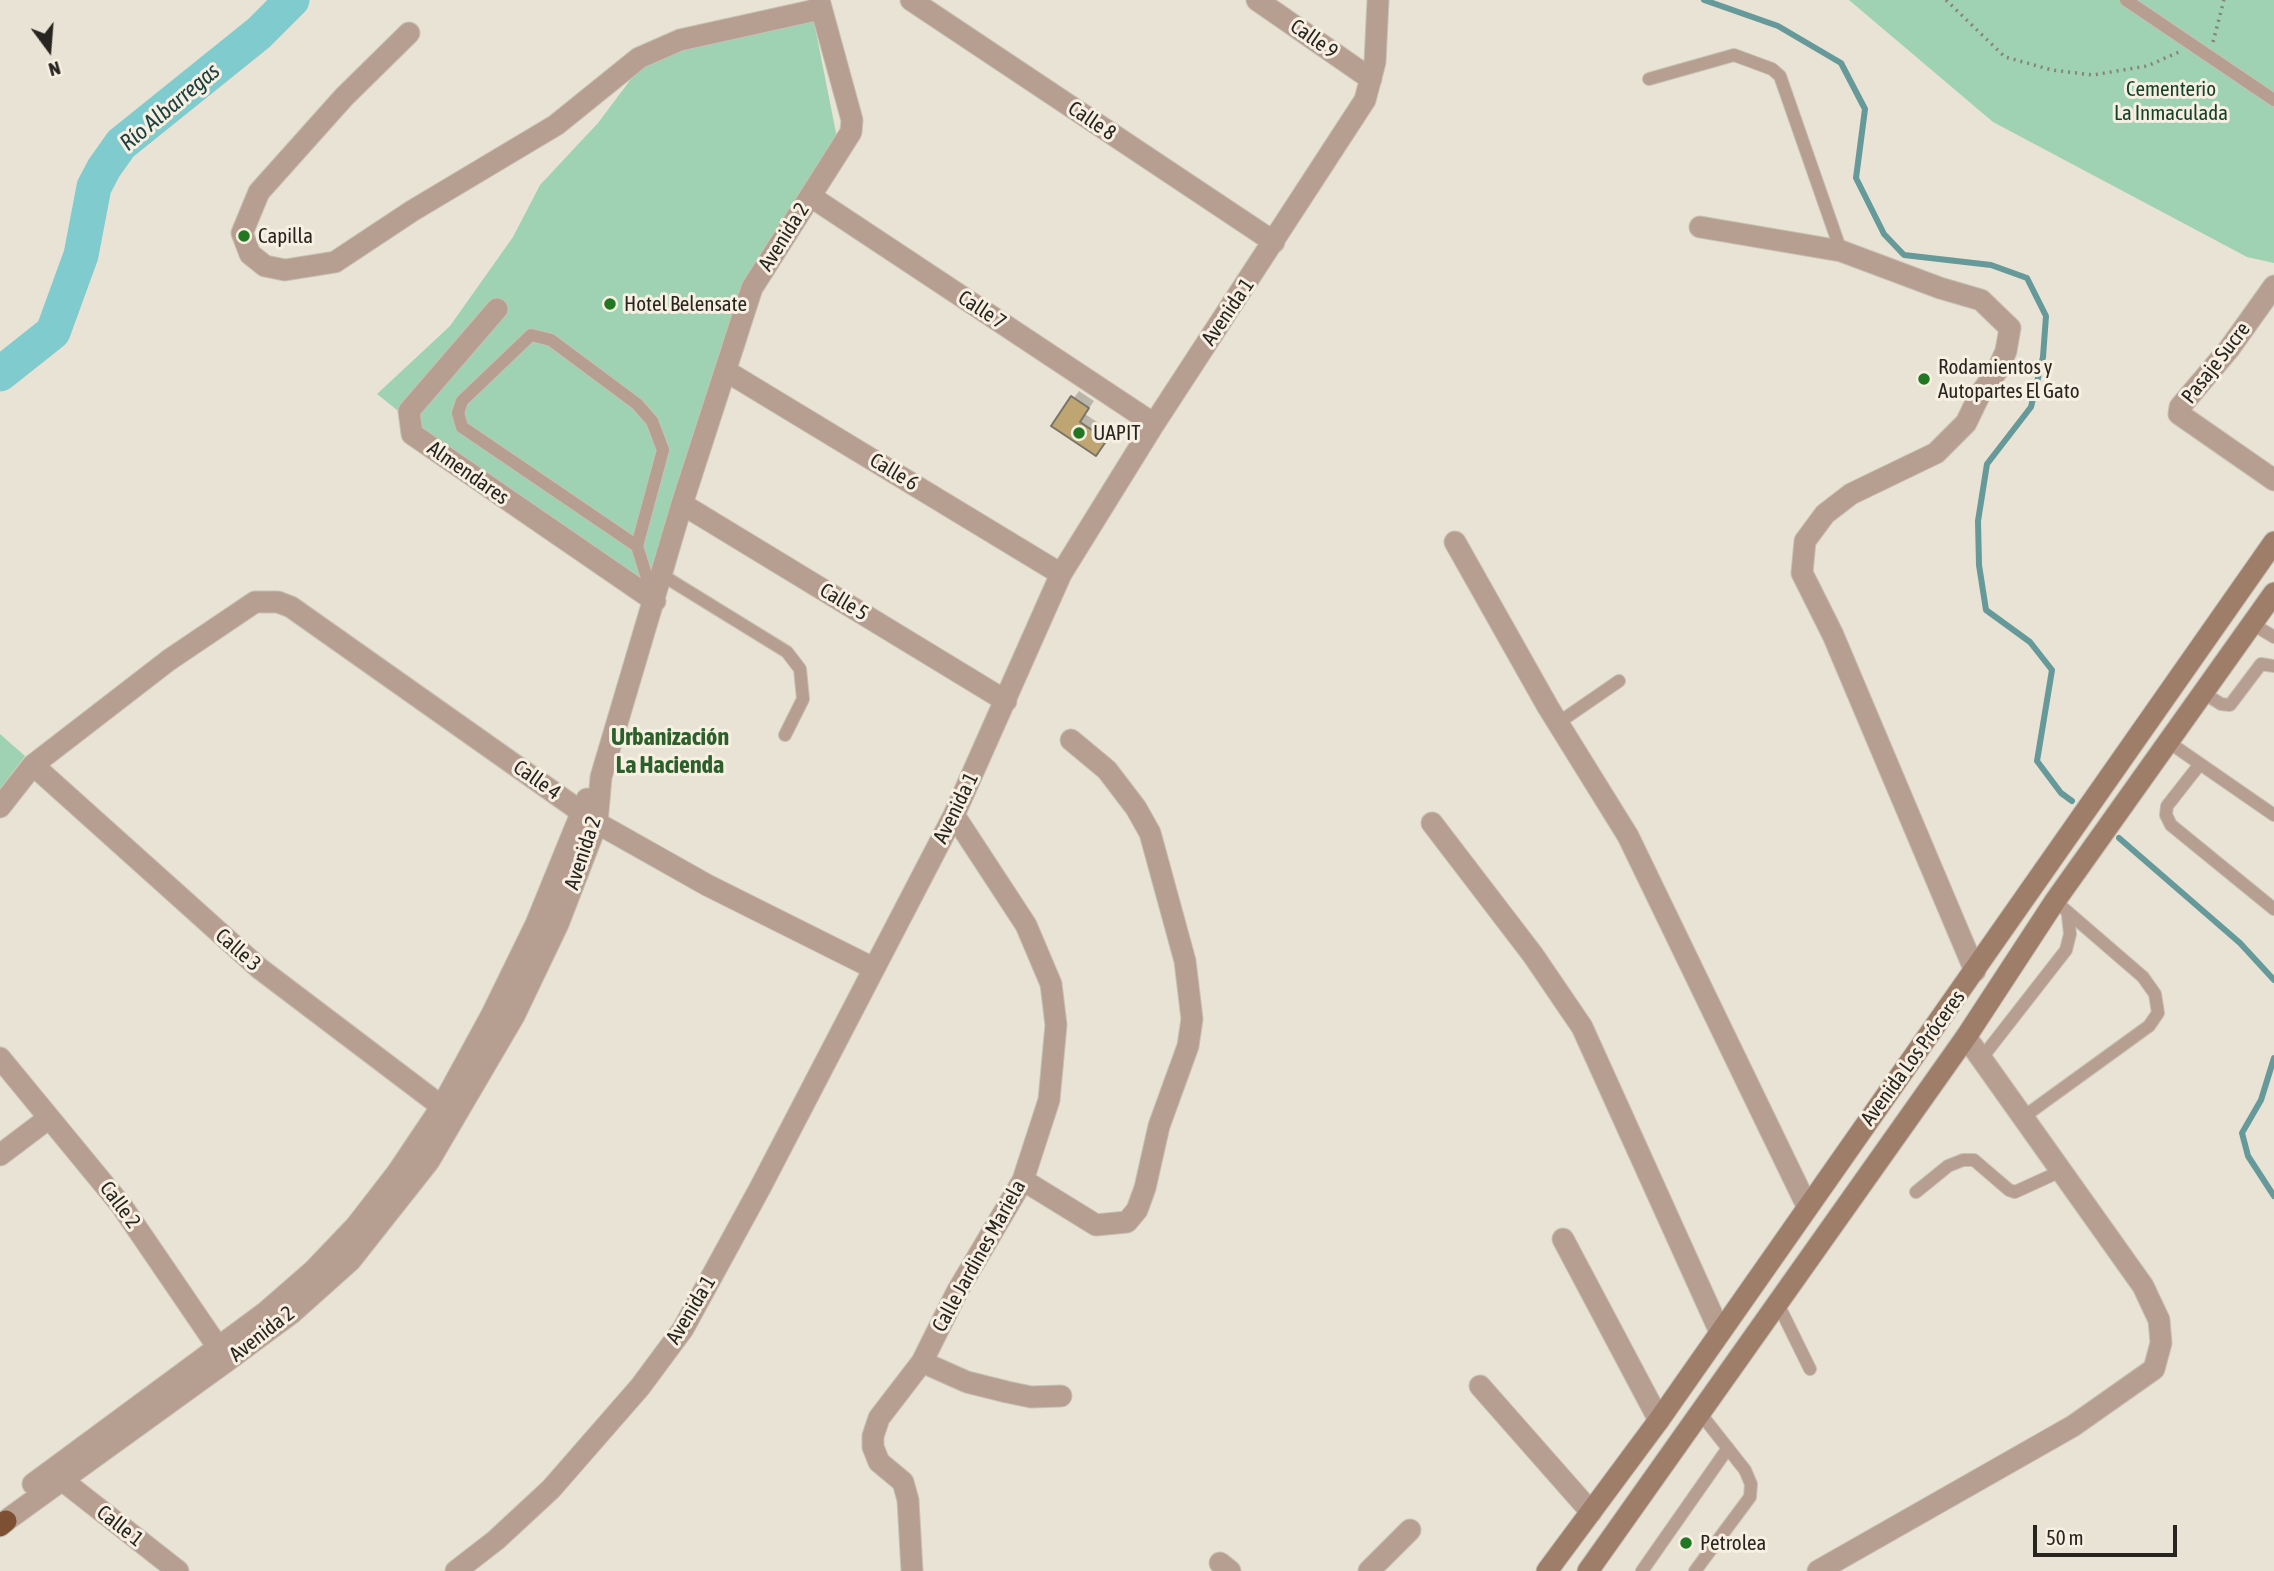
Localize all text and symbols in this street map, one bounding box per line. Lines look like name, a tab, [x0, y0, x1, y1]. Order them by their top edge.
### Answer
north arrow	[14, 14, 84, 84]
street label: Calle 9	[1285, 14, 1343, 64]
text: N	[46, 57, 63, 81]
water label: Río Albarregas	[114, 57, 226, 157]
park label: Cementerio La Inmaculada	[2114, 76, 2228, 126]
street label: Calle 8	[1063, 96, 1121, 146]
street label: Avenida 2	[753, 198, 815, 276]
place label: Capilla	[258, 223, 313, 249]
marker: Capilla	[236, 228, 252, 244]
street label: Avenida 1	[1196, 274, 1260, 350]
street label: Calle 7	[953, 285, 1011, 335]
place label: Hotel Belensate	[624, 291, 747, 317]
marker: Hotel Belensate	[602, 296, 618, 312]
street label: Pasaje Sucre	[2176, 317, 2256, 409]
place label: Rodamientos y Autopartes El Gato	[1938, 354, 2079, 404]
marker: Rodamientos y Autopartes El Gato	[1916, 371, 1932, 387]
place label: UAPIT	[1093, 420, 1141, 446]
marker: UAPIT	[1071, 425, 1087, 441]
street label: Almendares	[422, 436, 514, 510]
street label: Calle 6	[865, 448, 923, 496]
street label: Calle 5	[815, 578, 873, 626]
district label: Urbanización La Hacienda	[611, 723, 729, 779]
street label: Calle 4	[508, 755, 566, 805]
street label: Avenida 1	[928, 768, 984, 848]
street label: Avenida 2	[559, 813, 607, 893]
street label: Calle 3	[210, 923, 266, 977]
street label: Avenida Los Próceres	[1856, 985, 1970, 1131]
street label: Calle 2	[94, 1176, 146, 1234]
street label: Calle Jardines Mariela	[927, 1176, 1031, 1336]
street label: Avenida 1	[661, 1271, 721, 1349]
street label: Avenida 2	[224, 1301, 300, 1367]
street label: Calle 1	[92, 1500, 148, 1552]
scale bar	[2036, 1512, 2180, 1556]
text: 50 m	[2046, 1525, 2084, 1549]
place label: Petrolea	[1700, 1530, 1766, 1556]
marker: Petrolea	[1678, 1535, 1694, 1551]

